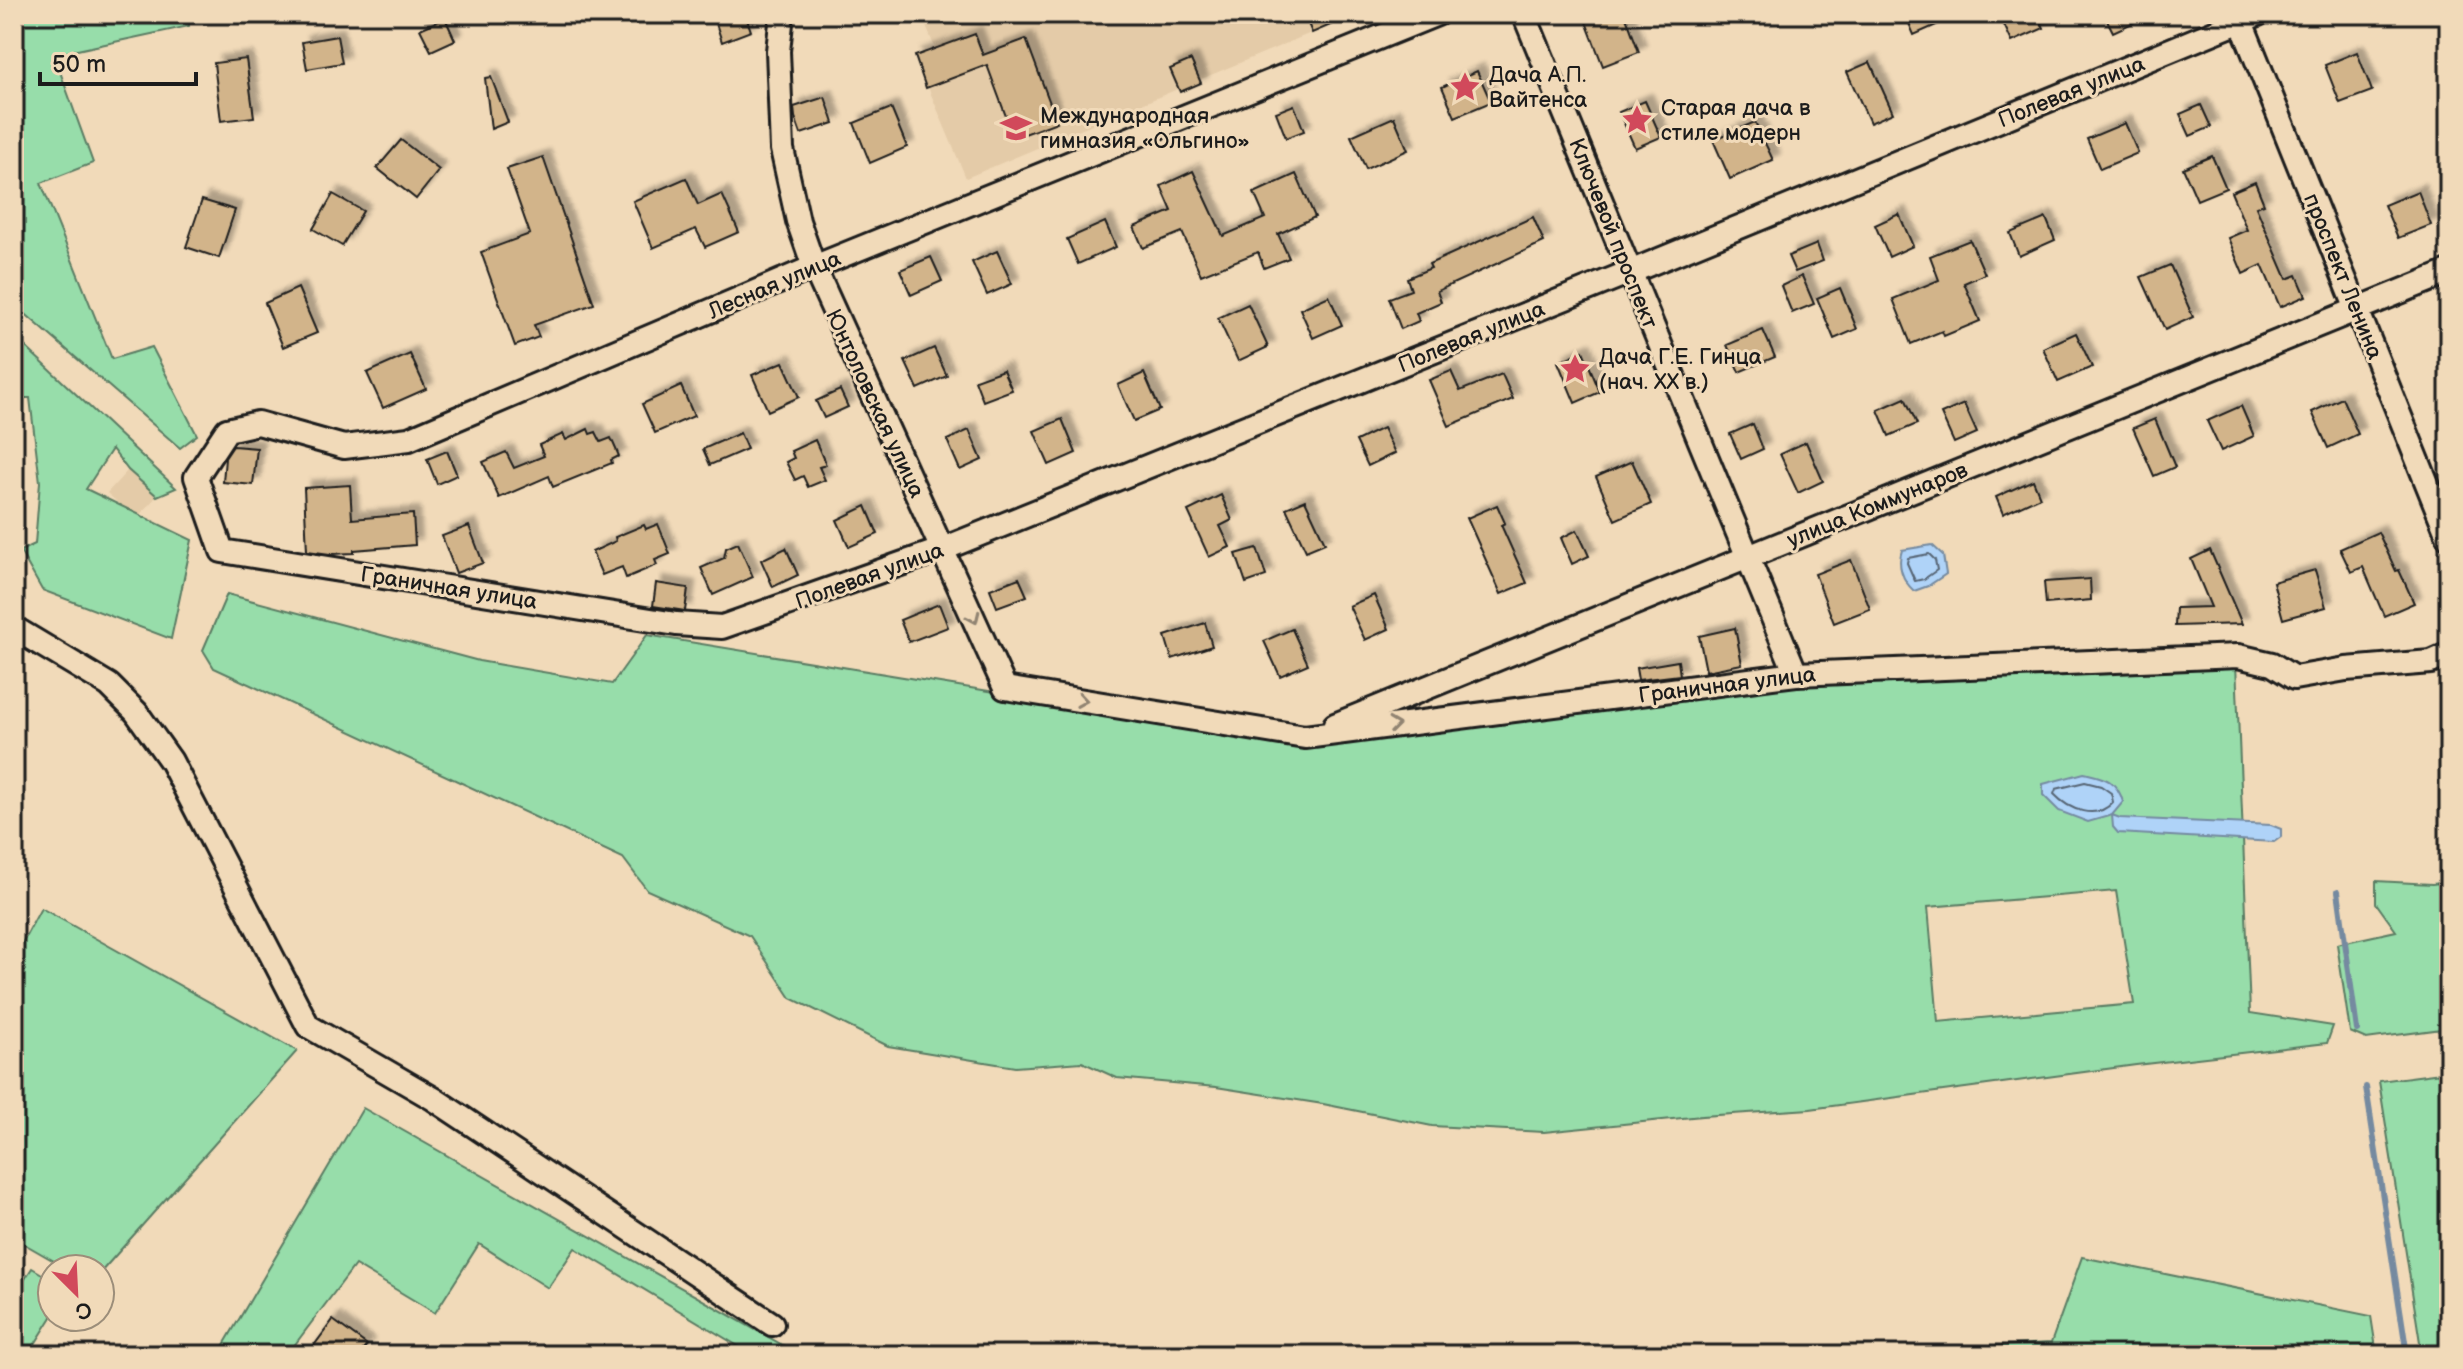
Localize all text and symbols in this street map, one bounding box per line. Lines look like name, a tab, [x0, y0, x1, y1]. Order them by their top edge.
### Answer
scale bar	[40, 36, 196, 86]
text: 50 m	[52, 50, 106, 79]
street label: Полевая улица	[1994, 51, 2149, 134]
place label: Дача А.П. Вайтенса	[1489, 62, 1587, 114]
place icon: Дача А.П. Вайтенса	[1448, 70, 1482, 104]
place label: Старая дача в стиле модерн	[1661, 95, 1811, 147]
place label: Международная гимназия «Ольгино»	[1040, 103, 1250, 155]
place icon: Старая дача в стиле модерн	[1620, 103, 1654, 137]
school or university icon: Международная гимназия «Ольгино»	[999, 111, 1033, 145]
street label: Ключевой проспект	[1562, 135, 1663, 333]
street label: проспект Ленина	[2297, 190, 2388, 364]
street label: Лесная улица	[703, 245, 845, 326]
street label: Полевая улица	[1394, 296, 1549, 379]
street label: Юнтоловская улица	[819, 305, 930, 502]
place label: Дача Г.Е. Гинца (нач. XX в.)	[1599, 344, 1762, 396]
place icon: Дача Г.Е. Гинца (нач. XX в.)	[1558, 352, 1592, 386]
street label: улица Коммунаров	[1783, 457, 1972, 554]
street label: Полевая улица	[792, 537, 947, 616]
street label: Граничная улица	[359, 561, 539, 616]
one-way arrow	[964, 610, 980, 625]
street label: Граничная улица	[1637, 661, 1817, 710]
one-way arrow	[1075, 691, 1088, 708]
one-way arrow	[1388, 717, 1401, 734]
north arrow	[36, 1253, 116, 1333]
text: С	[71, 1294, 96, 1325]

